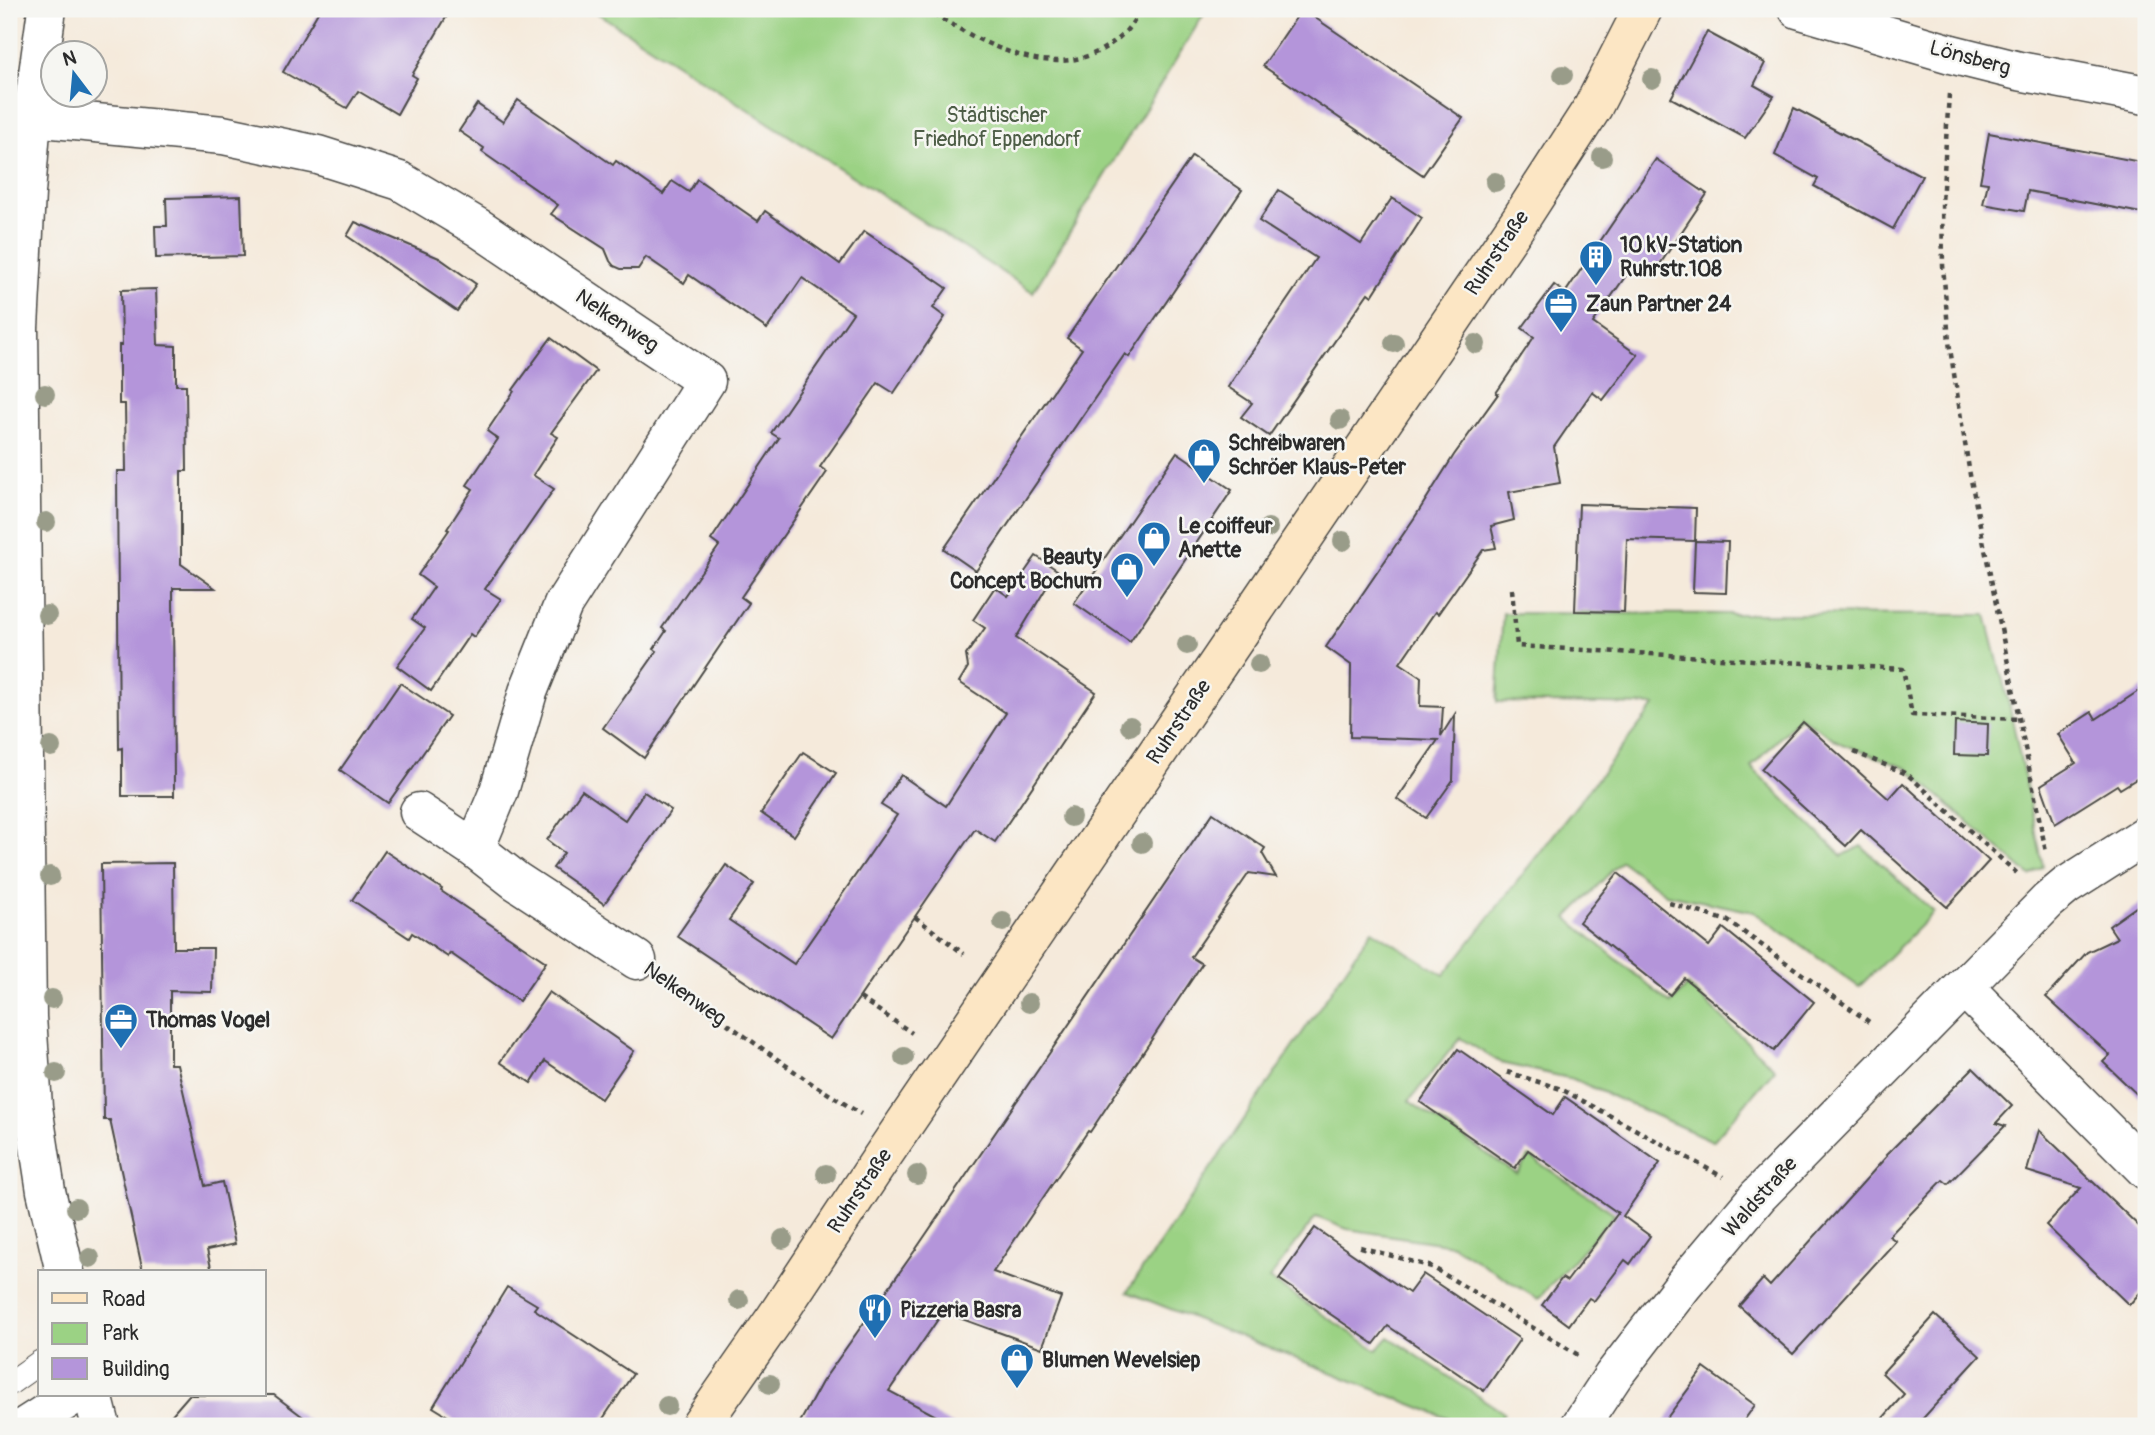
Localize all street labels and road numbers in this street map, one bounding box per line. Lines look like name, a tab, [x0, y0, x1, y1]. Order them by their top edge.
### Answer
street label: Lönsberg	[1926, 34, 2014, 82]
street label: Ruhrstraße	[1459, 205, 1536, 301]
street label: Nelkenweg	[570, 283, 664, 359]
street label: Ruhrstraße	[1141, 674, 1218, 770]
street label: Nelkenweg	[638, 956, 732, 1032]
street label: Ruhrstraße	[822, 1143, 899, 1239]
street label: Waldstraße	[1717, 1150, 1804, 1243]

